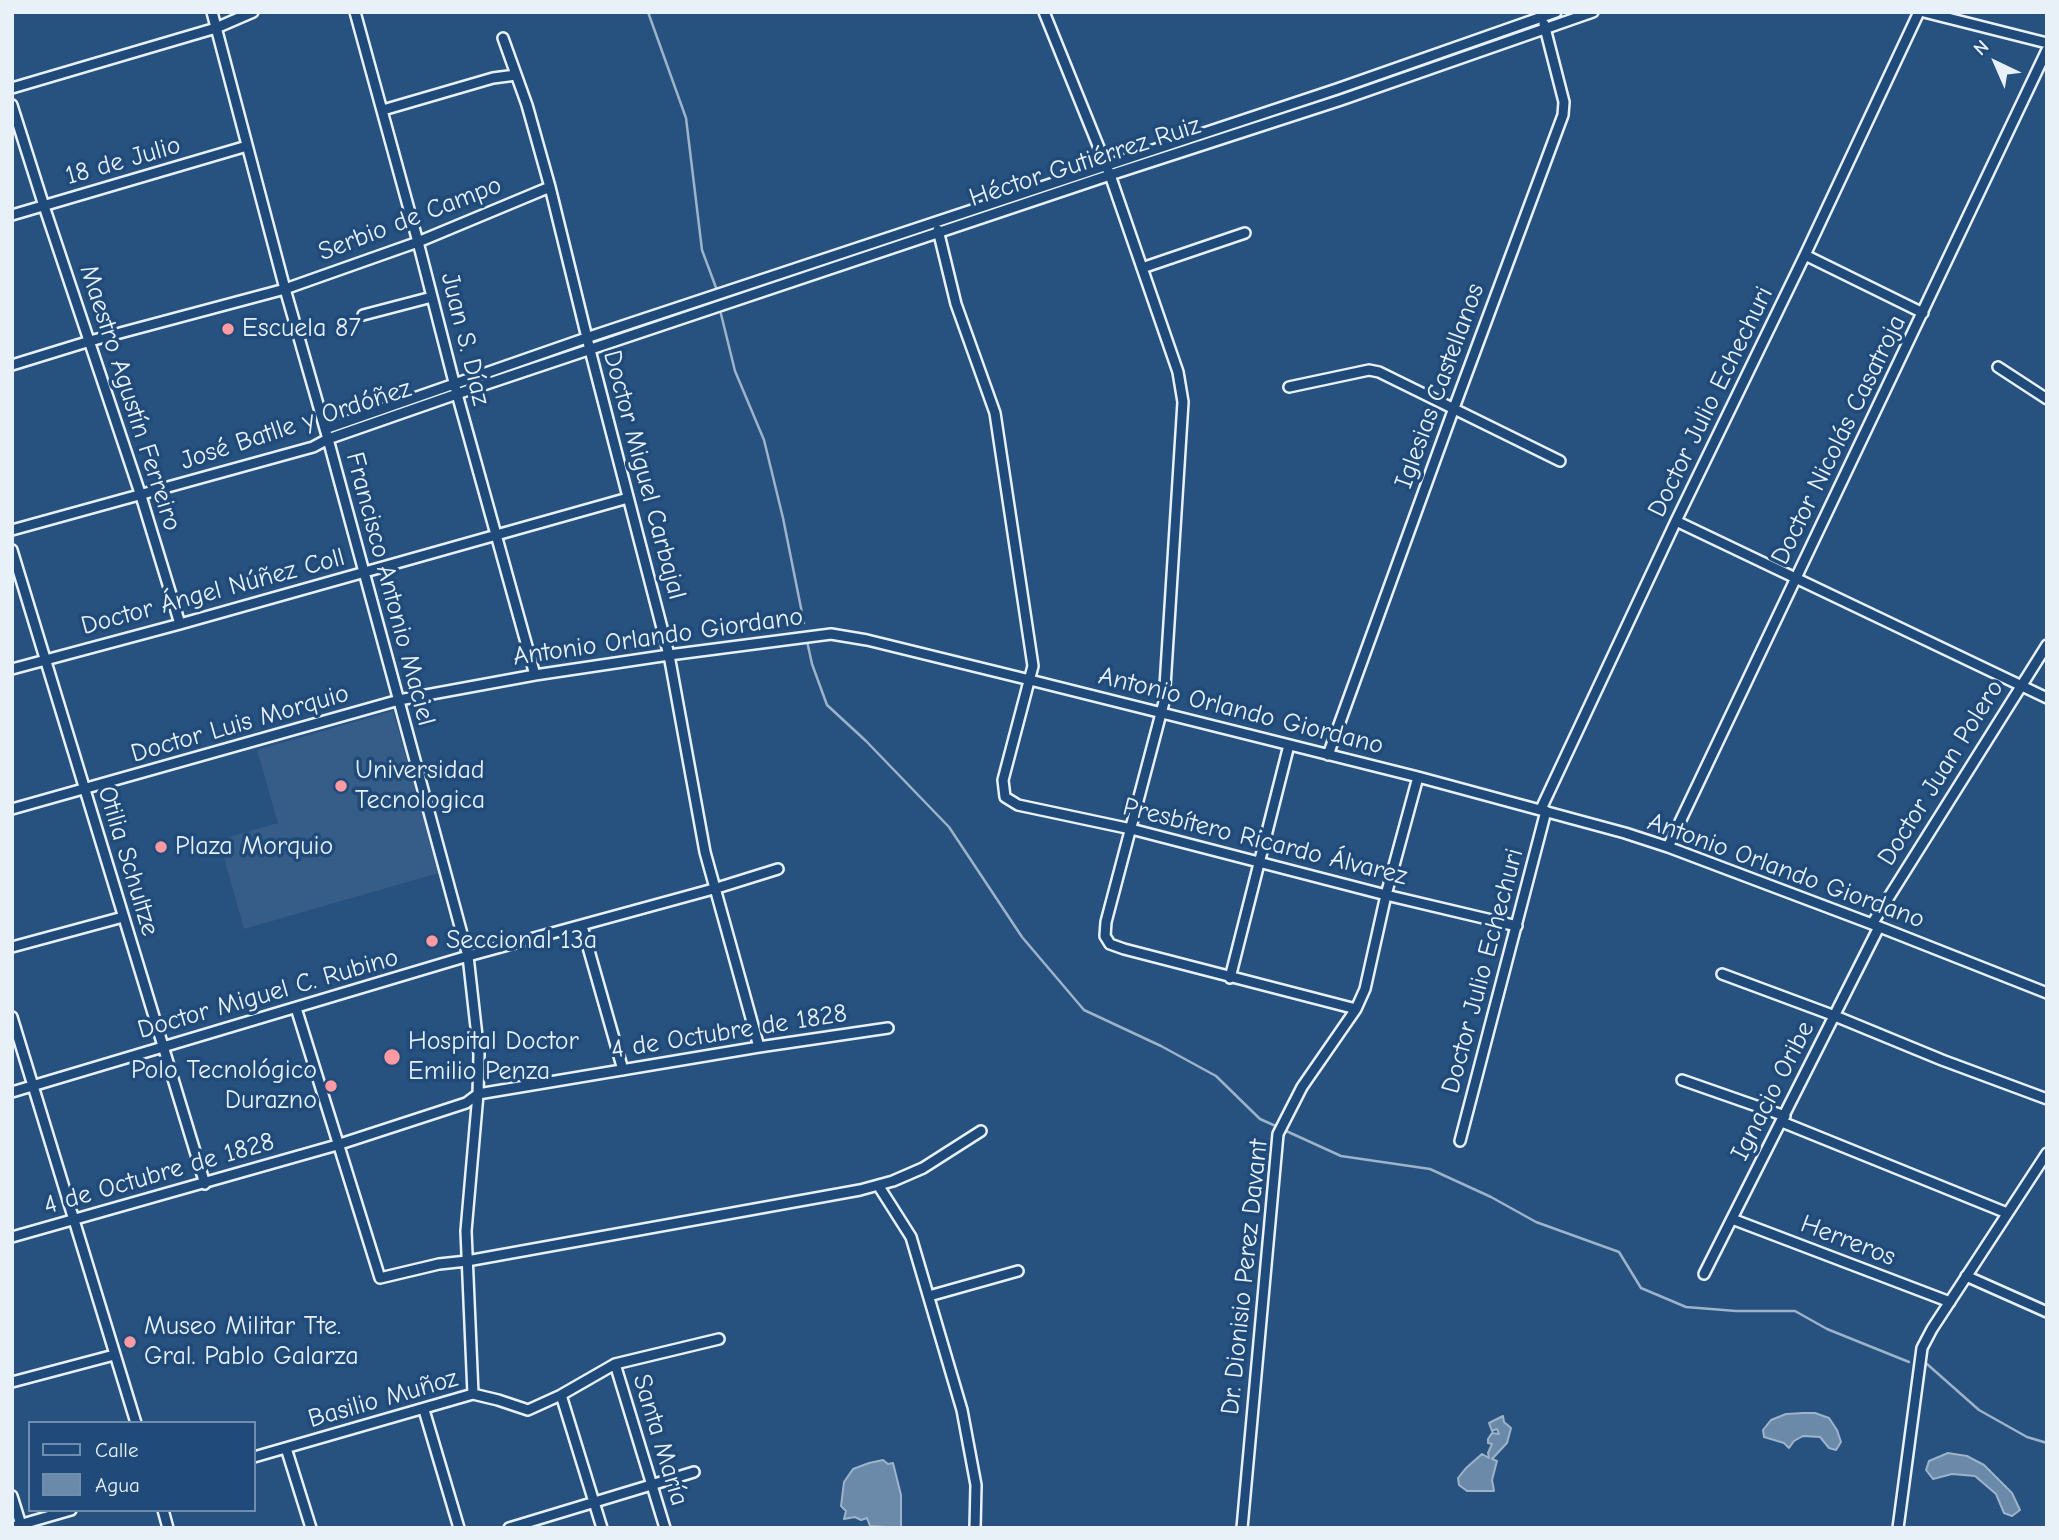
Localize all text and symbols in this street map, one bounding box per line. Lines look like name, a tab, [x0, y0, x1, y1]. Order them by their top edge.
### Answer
north arrow	[1961, 28, 2031, 98]
text: N	[1969, 36, 1994, 60]
street label: Héctor Gutiérrez Ruiz	[965, 110, 1205, 214]
street label: 18 de Julio	[62, 130, 184, 192]
street label: Serbio de Campo	[314, 170, 506, 268]
street label: Maestro Agustín Ferreiro	[72, 261, 188, 535]
street label: Juan S. Díaz	[433, 269, 497, 409]
street label: Iglesias Castellanos	[1388, 279, 1492, 493]
street label: Doctor Julio Echechuri	[1642, 282, 1780, 522]
street label: Doctor Nicolás Casatroja	[1765, 310, 1913, 570]
place label: Escuela 87	[242, 313, 361, 345]
marker: Escuela 87	[220, 321, 236, 337]
street label: Doctor Miguel Carbajal	[596, 347, 692, 603]
street label: José Batlle y Ordóñez	[177, 373, 415, 477]
street label: Francisco Antonio Maciel	[338, 449, 442, 729]
street label: Doctor Ángel Núñez Coll	[78, 542, 348, 642]
street label: Antonio Orlando Giordano	[511, 601, 805, 673]
street label: Antonio Orlando Giordano	[1095, 660, 1387, 762]
street label: Doctor Juan Polero	[1871, 674, 2011, 872]
street label: Doctor Luis Morquio	[127, 678, 353, 770]
place label: Universidad Tecnologica	[355, 755, 485, 816]
marker: Universidad Tecnologica	[333, 778, 349, 794]
street label: Otilia Schultze	[90, 782, 166, 940]
street label: Presbítero Ricardo Álvarez	[1120, 792, 1410, 892]
street label: Antonio Orlando Giordano	[1643, 806, 1929, 936]
place label: Plaza Morquio	[175, 831, 333, 863]
marker: Plaza Morquio	[153, 839, 169, 855]
street label: Doctor Julio Echechuri	[1435, 845, 1531, 1097]
place label: Seccional 13a	[446, 925, 597, 957]
marker: Seccional 13a	[424, 933, 440, 949]
street label: Doctor Miguel C. Rubino	[134, 942, 402, 1046]
street label: 4 de Octubre de 1828	[609, 998, 849, 1066]
street label: Ignacio Oribe	[1724, 1016, 1822, 1166]
place label: Hospital Doctor Emilio Penza	[408, 1026, 579, 1088]
marker: Hospital Doctor Emilio Penza	[382, 1047, 402, 1067]
place label: Polo Tecnológico Durazno	[131, 1055, 317, 1116]
marker: Polo Tecnológico Durazno	[323, 1078, 339, 1094]
street label: 4 de Octubre de 1828	[40, 1126, 278, 1222]
street label: Dr. Dionisio Perez Davant	[1215, 1138, 1275, 1416]
street label: Herreros	[1796, 1209, 1900, 1273]
place label: Museo Militar Tte. Gral. Pablo Galarza	[144, 1311, 359, 1372]
marker: Museo Militar Tte. Gral. Pablo Galarza	[122, 1334, 138, 1350]
street label: Basilio Muñoz	[305, 1363, 461, 1435]
street label: Santa María	[625, 1371, 695, 1509]
legend	[28, 1421, 256, 1512]
text: Calle	[95, 1438, 138, 1462]
text: Agua	[95, 1473, 140, 1497]

